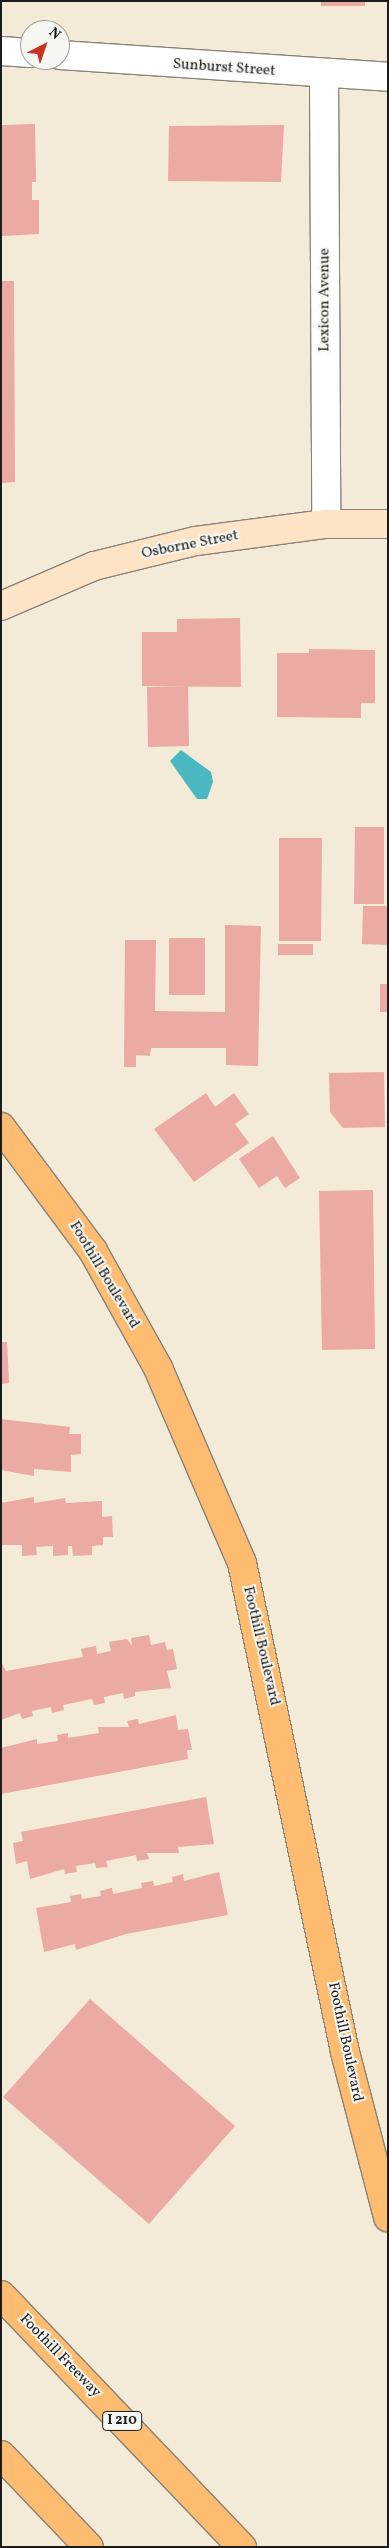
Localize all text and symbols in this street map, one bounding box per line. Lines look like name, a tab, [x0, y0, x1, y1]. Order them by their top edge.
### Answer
north arrow	[20, 20, 70, 70]
text: N	[44, 24, 65, 45]
street label: Sunburst Street	[172, 55, 276, 81]
street label: Lexicon Avenue	[316, 248, 334, 352]
street label: Osborne Street	[140, 527, 240, 563]
street label: Foothill Boulevard	[65, 1218, 143, 1332]
street label: Foothill Boulevard	[239, 1585, 283, 1707]
street label: Foothill Boulevard	[324, 1981, 366, 2103]
street label: Foothill Freeway	[16, 2310, 104, 2402]
road number: I 210	[102, 2410, 142, 2432]

